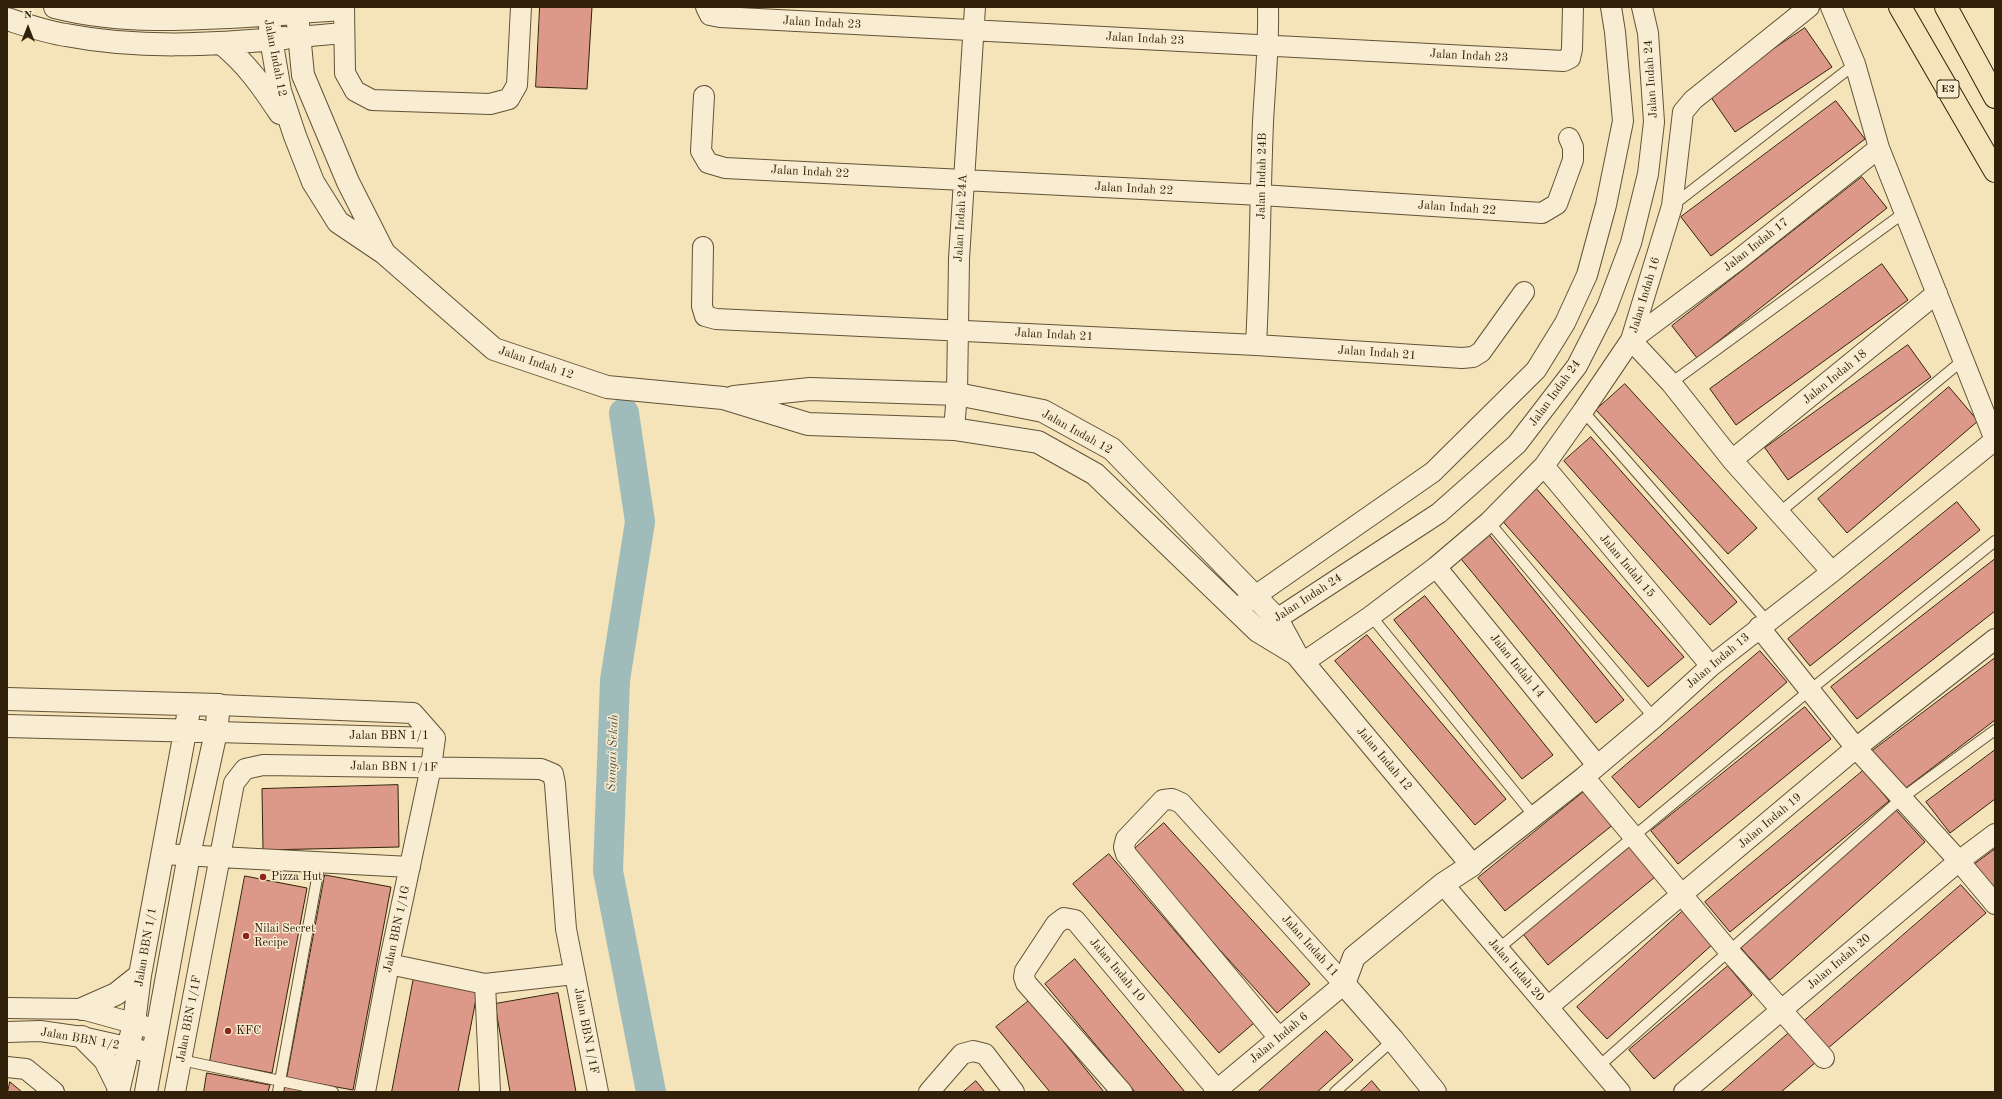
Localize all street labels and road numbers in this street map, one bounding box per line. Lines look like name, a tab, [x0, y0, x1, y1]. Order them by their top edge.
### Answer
street label: Jalan Indah 23	[782, 14, 862, 32]
street label: Jalan Indah 12	[260, 18, 290, 98]
street label: Jalan Indah 23	[1105, 30, 1185, 48]
street label: Jalan Indah 24	[1641, 39, 1661, 119]
street label: Jalan Indah 23	[1429, 47, 1509, 65]
road number: E2	[1937, 80, 1959, 98]
street label: Jalan Indah 24B	[1254, 132, 1270, 220]
street label: Jalan Indah 22	[770, 163, 850, 181]
street label: Jalan Indah 24A	[952, 174, 970, 262]
street label: Jalan Indah 22	[1094, 180, 1174, 198]
street label: Jalan Indah 22	[1417, 198, 1497, 218]
street label: Jalan Indah 17	[1721, 215, 1791, 275]
street label: Jalan Indah 16	[1627, 255, 1663, 335]
street label: Jalan Indah 21	[1014, 326, 1094, 344]
street label: Jalan Indah 12	[496, 343, 576, 383]
street label: Jalan Indah 21	[1337, 343, 1417, 363]
street label: Jalan Indah 18	[1800, 347, 1870, 407]
street label: Jalan Indah 24	[1526, 357, 1584, 429]
street label: Jalan Indah 12	[1039, 407, 1115, 457]
street label: Jalan Indah 15	[1596, 531, 1658, 601]
street label: Jalan Indah 24	[1271, 571, 1345, 625]
street label: Jalan Indah 13	[1683, 630, 1753, 692]
street label: Jalan Indah 14	[1487, 631, 1547, 701]
street label: Jalan Indah 12	[1353, 724, 1415, 794]
street label: Jalan BBN 1/1	[349, 729, 429, 743]
street label: Jalan BBN 1/1F	[350, 759, 438, 775]
street label: Jalan Indah 19	[1735, 790, 1805, 852]
street label: Jalan BBN 1/1G	[381, 884, 413, 974]
street label: Jalan BBN 1/1	[132, 906, 160, 988]
street label: Jalan Indah 11	[1278, 912, 1342, 980]
street label: Jalan Indah 20	[1804, 931, 1874, 993]
street label: Jalan Indah 10	[1086, 935, 1148, 1005]
street label: Jalan Indah 20	[1485, 936, 1547, 1004]
street label: Jalan BBN 1/1F	[174, 974, 204, 1064]
street label: Jalan BBN 1/1F	[571, 986, 601, 1076]
street label: Jalan Indah 6	[1247, 1009, 1311, 1067]
street label: Jalan BBN 1/2	[39, 1025, 121, 1053]

